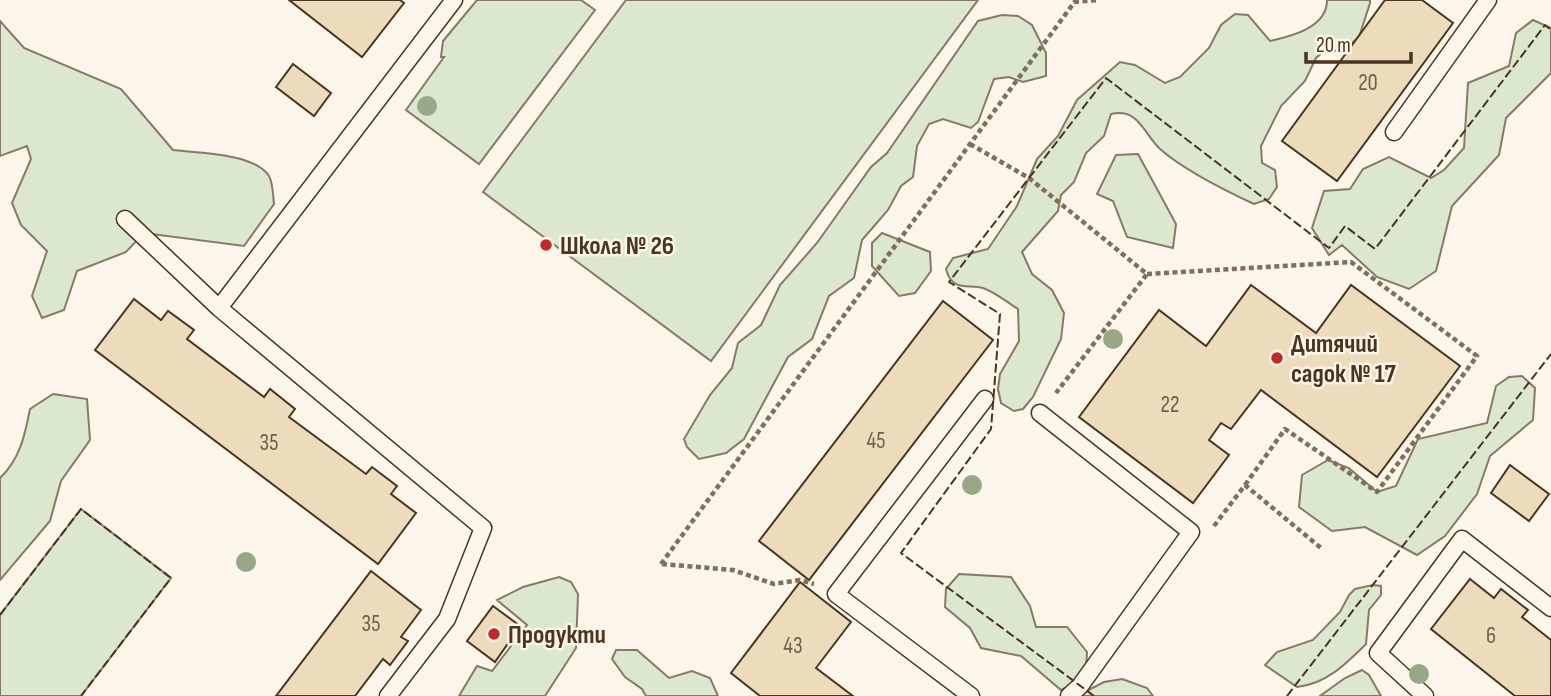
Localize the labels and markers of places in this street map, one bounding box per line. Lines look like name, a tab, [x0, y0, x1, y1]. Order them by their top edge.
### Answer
place label: Школа № 26	[560, 231, 674, 262]
marker: Школа № 26	[538, 237, 554, 253]
place label: Дитячий садок № 17	[1291, 329, 1397, 390]
marker: Дитячий садок № 17	[1269, 350, 1285, 366]
place label: Продукти	[508, 620, 606, 651]
marker: Продукти	[486, 626, 502, 642]

